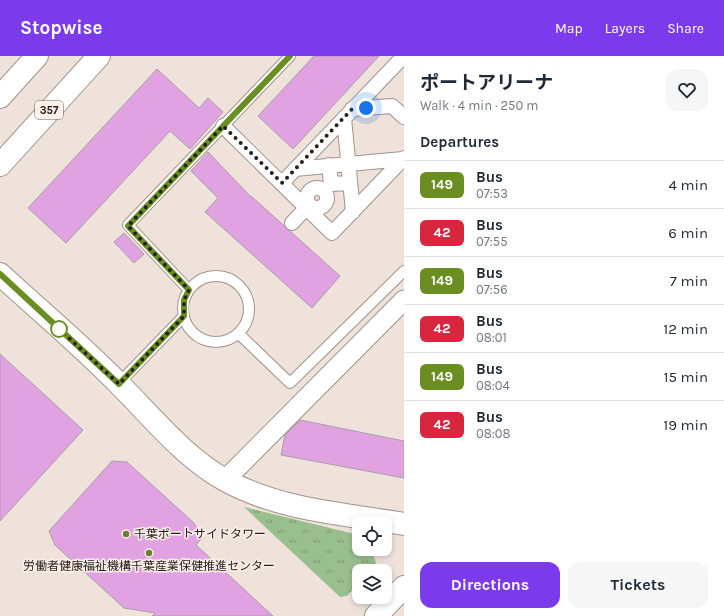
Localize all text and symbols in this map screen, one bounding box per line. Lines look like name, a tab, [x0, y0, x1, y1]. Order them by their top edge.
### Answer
text: Stopwise	[20, 17, 103, 39]
text: Map	[555, 20, 583, 37]
text: Layers	[605, 20, 645, 37]
text: Share	[667, 20, 704, 37]
button: heart	[666, 69, 708, 111]
text: ポートアリーナ	[420, 72, 553, 94]
your location	[356, 98, 376, 118]
text: Walk · 4 min · 250 m	[420, 98, 538, 113]
road number: 357	[35, 101, 63, 119]
text: Departures	[420, 133, 499, 151]
text: Bus	[476, 168, 503, 186]
text: 149	[431, 176, 453, 193]
text: 4 min	[669, 176, 708, 194]
text: 07:53	[476, 186, 508, 201]
text: Bus	[476, 216, 503, 234]
text: 42	[434, 224, 450, 241]
text: 6 min	[668, 224, 708, 242]
text: 07:55	[476, 234, 508, 249]
text: Bus	[476, 264, 503, 282]
text: 149	[431, 272, 453, 289]
text: 7 min	[670, 272, 708, 290]
text: 07:56	[476, 282, 508, 297]
text: Bus	[476, 312, 503, 330]
unlabelled marker	[50, 320, 68, 338]
text: 42	[434, 320, 450, 337]
text: 12 min	[663, 320, 708, 338]
text: 08:01	[476, 330, 507, 345]
text: Bus	[476, 360, 503, 378]
text: 149	[431, 368, 453, 385]
text: 15 min	[663, 368, 708, 386]
text: 08:04	[476, 378, 510, 393]
text: Bus	[476, 408, 503, 426]
text: 42	[434, 416, 450, 433]
text: 19 min	[663, 416, 708, 434]
text: 08:08	[476, 426, 510, 441]
map controls	[352, 516, 392, 604]
button: locate	[352, 516, 392, 556]
place label: 千葉ポートサイドタワー	[134, 527, 266, 541]
marker: 千葉ポートサイドタワー	[121, 529, 131, 539]
marker: 労働者健康福祉機構千葉産業保健推進センター	[144, 548, 154, 558]
place label: 労働者健康福祉機構千葉産業保健推進センター	[23, 559, 275, 573]
button: Directions	[420, 562, 560, 608]
button: Tickets	[568, 562, 708, 608]
button: layers	[352, 564, 392, 604]

